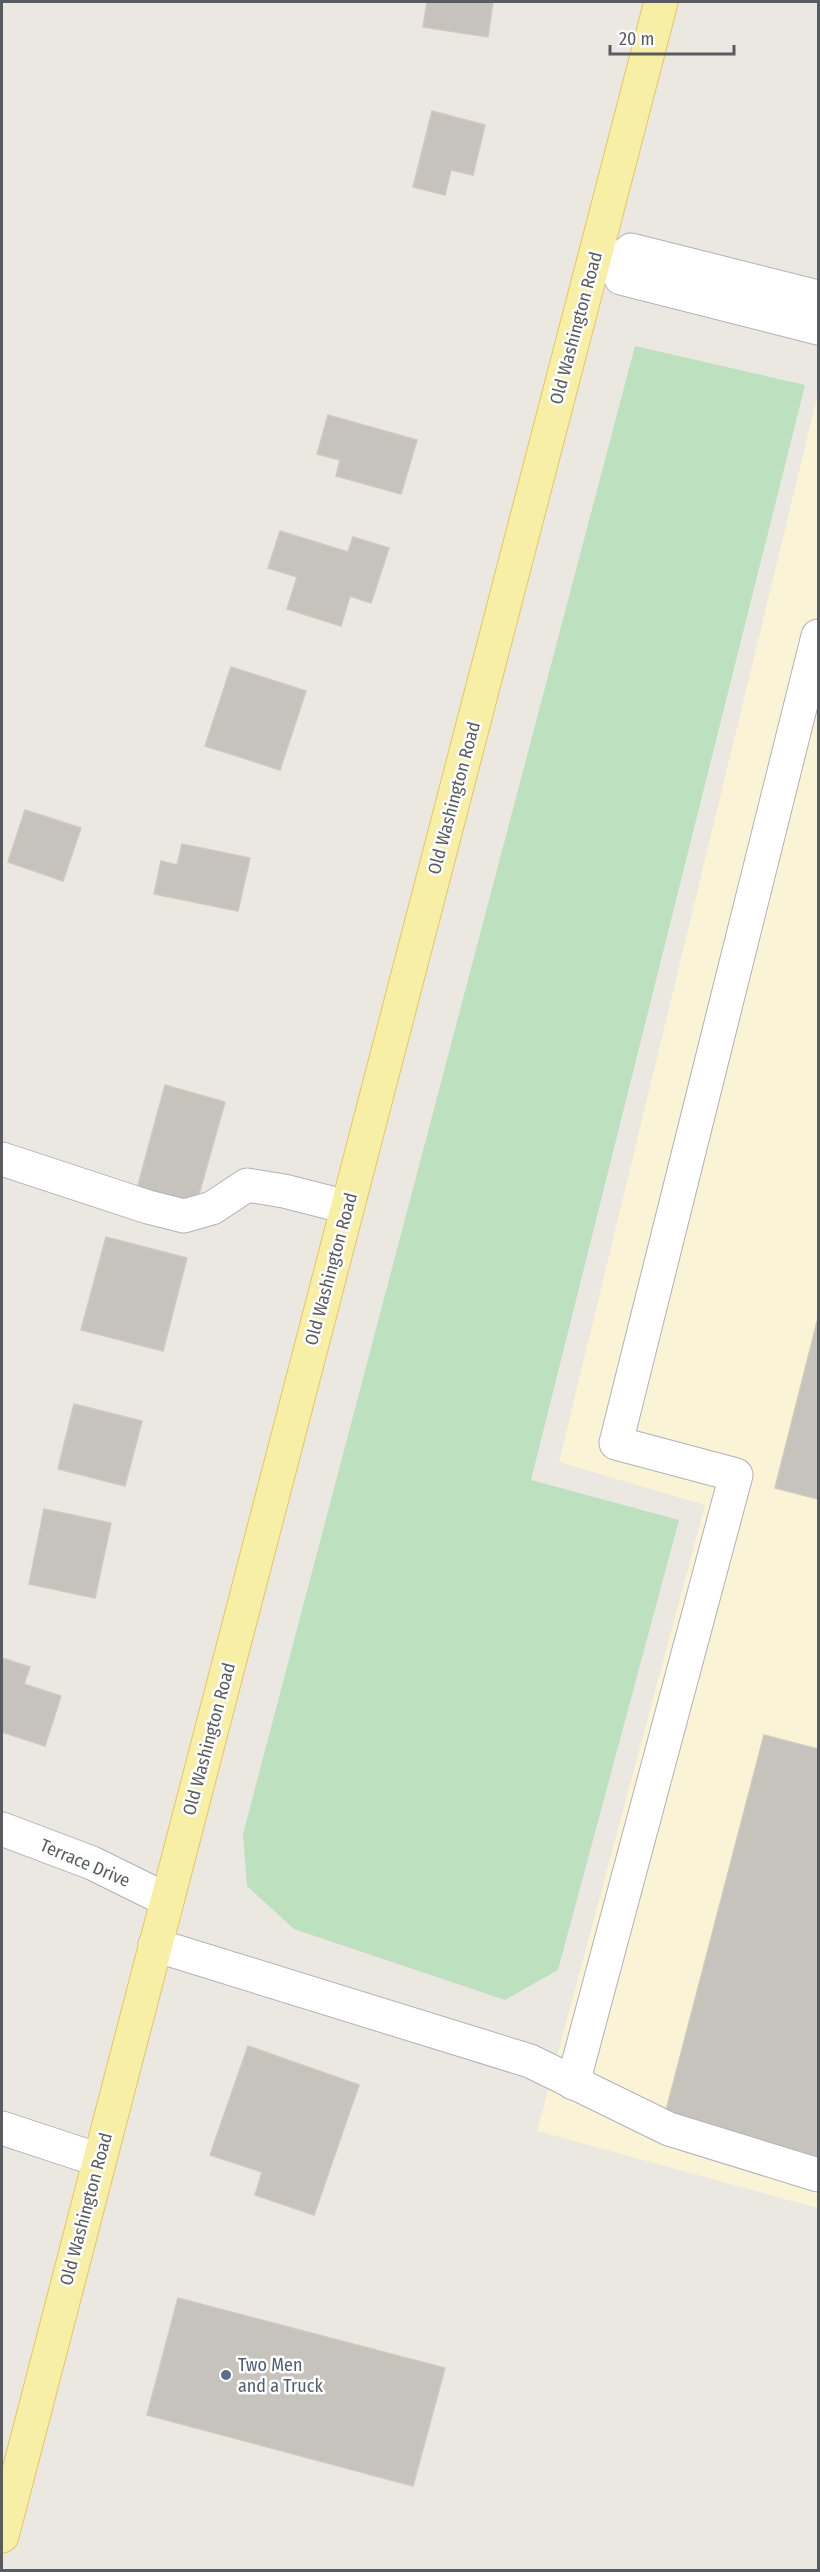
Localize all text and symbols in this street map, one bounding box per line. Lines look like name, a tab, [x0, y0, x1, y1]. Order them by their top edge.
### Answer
scale bar	[610, 18, 734, 56]
text: 20 m	[619, 28, 654, 50]
street label: Old Washington Road	[545, 249, 607, 407]
street label: Old Washington Road	[423, 719, 485, 877]
street label: Old Washington Road	[300, 1190, 362, 1348]
street label: Old Washington Road	[178, 1660, 240, 1818]
street label: Terrace Drive	[37, 1834, 133, 1892]
street label: Old Washington Road	[55, 2130, 117, 2288]
place label: Two Men and a Truck	[238, 2354, 323, 2397]
marker: Two Men and a Truck	[219, 2368, 233, 2382]

